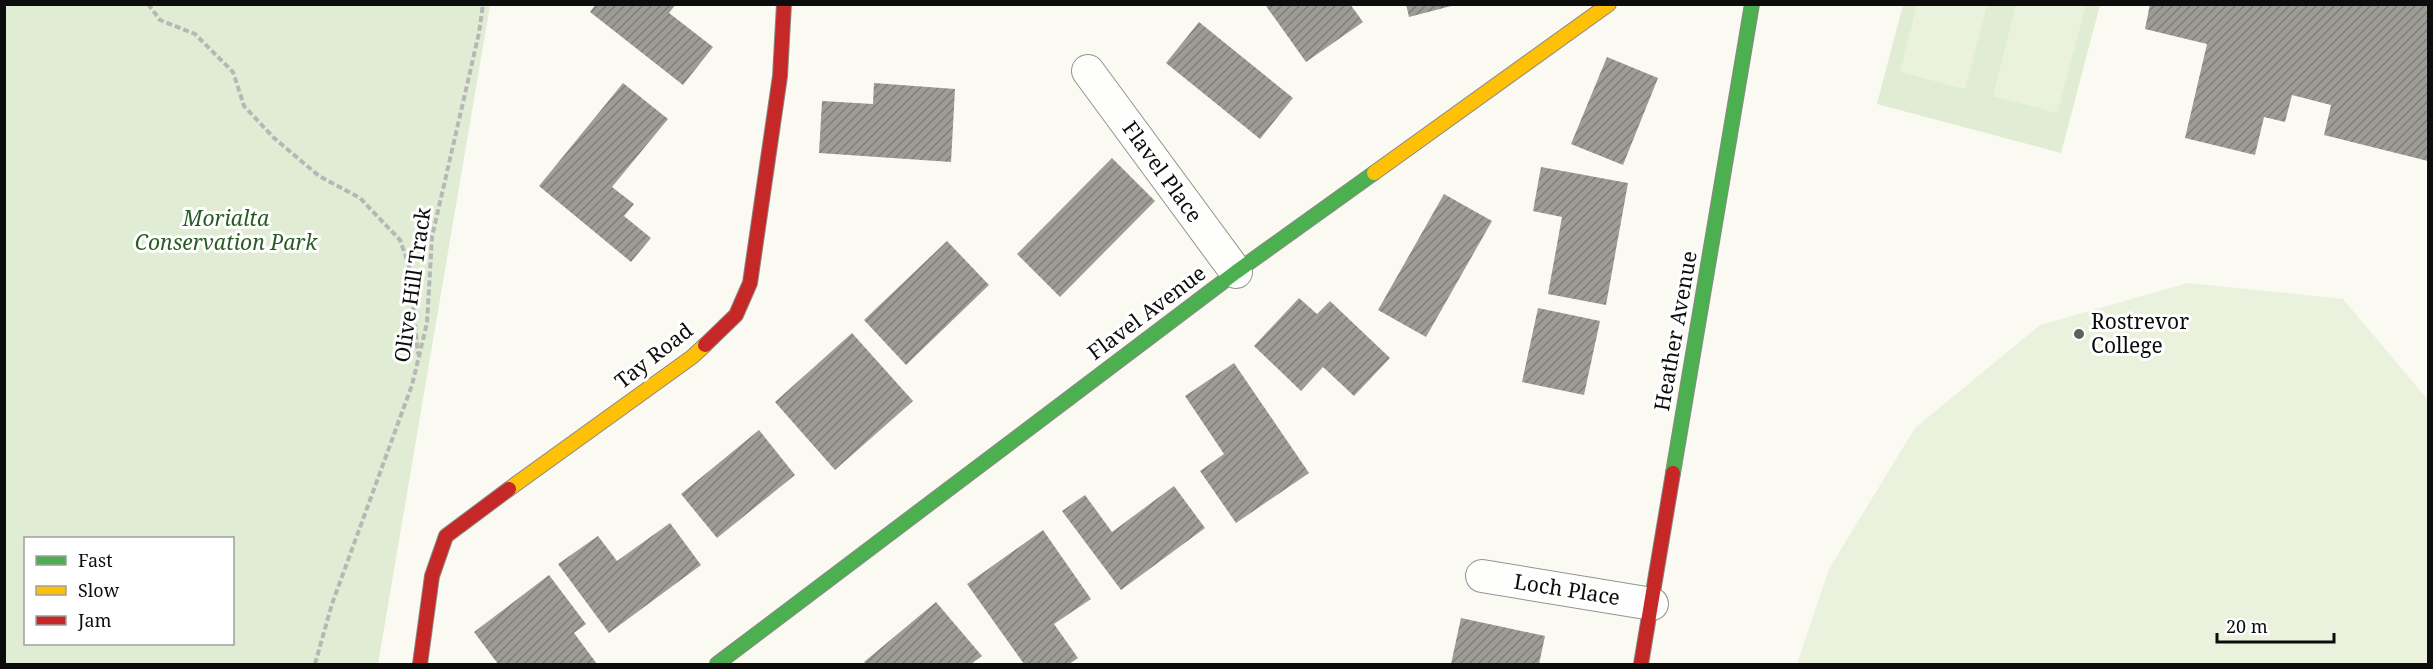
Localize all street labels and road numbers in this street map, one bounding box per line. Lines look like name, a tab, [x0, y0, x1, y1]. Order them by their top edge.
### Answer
street label: Flavel Place	[1117, 115, 1209, 228]
street label: Olive Hill Track	[387, 205, 437, 364]
street label: Heather Avenue	[1647, 249, 1703, 413]
street label: Flavel Avenue	[1082, 259, 1211, 366]
street label: Tay Road	[609, 316, 698, 394]
street label: Loch Place	[1512, 567, 1622, 611]

